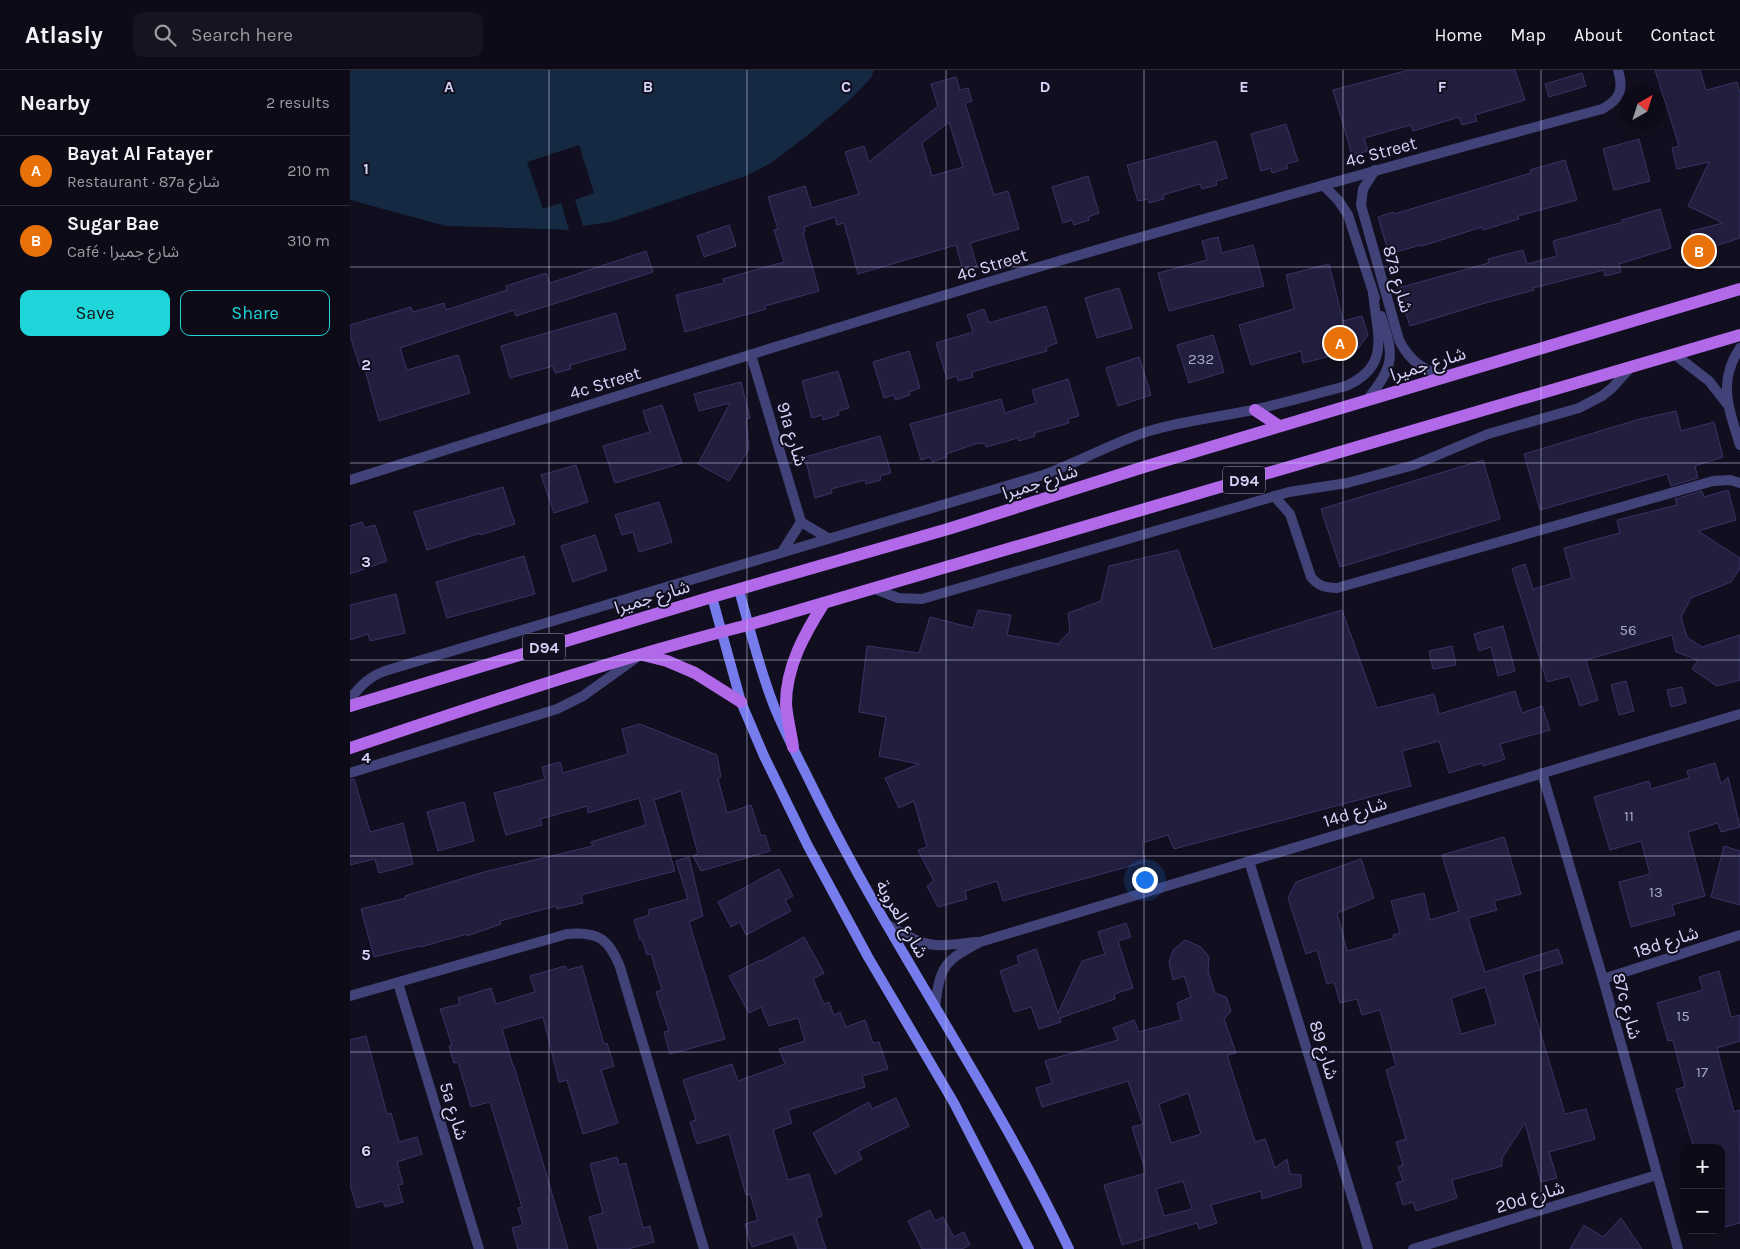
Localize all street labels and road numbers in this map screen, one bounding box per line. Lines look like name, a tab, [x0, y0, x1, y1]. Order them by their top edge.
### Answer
street label: 4c Street	[1343, 132, 1419, 172]
street label: 87a شارع	[1375, 243, 1418, 316]
street label: 4c Street	[954, 244, 1030, 286]
street label: شارع جميرا	[1387, 342, 1469, 389]
street label: 4c Street	[567, 362, 643, 404]
street label: 91a شارع	[769, 399, 812, 469]
street label: شارع جميرا	[999, 459, 1081, 507]
road number: D94	[1223, 466, 1265, 494]
street label: شارع جميرا	[611, 575, 693, 622]
road number: D94	[523, 634, 565, 660]
street label: 14d شارع	[1320, 792, 1391, 835]
street label: شارع العروبة	[868, 876, 933, 963]
street label: 18d شارع	[1631, 921, 1702, 966]
street label: 87c شارع	[1605, 970, 1646, 1043]
street label: شارع 89	[1302, 1018, 1343, 1083]
street label: 5a شارع	[432, 1079, 473, 1144]
street label: 20d شارع	[1493, 1176, 1568, 1221]

